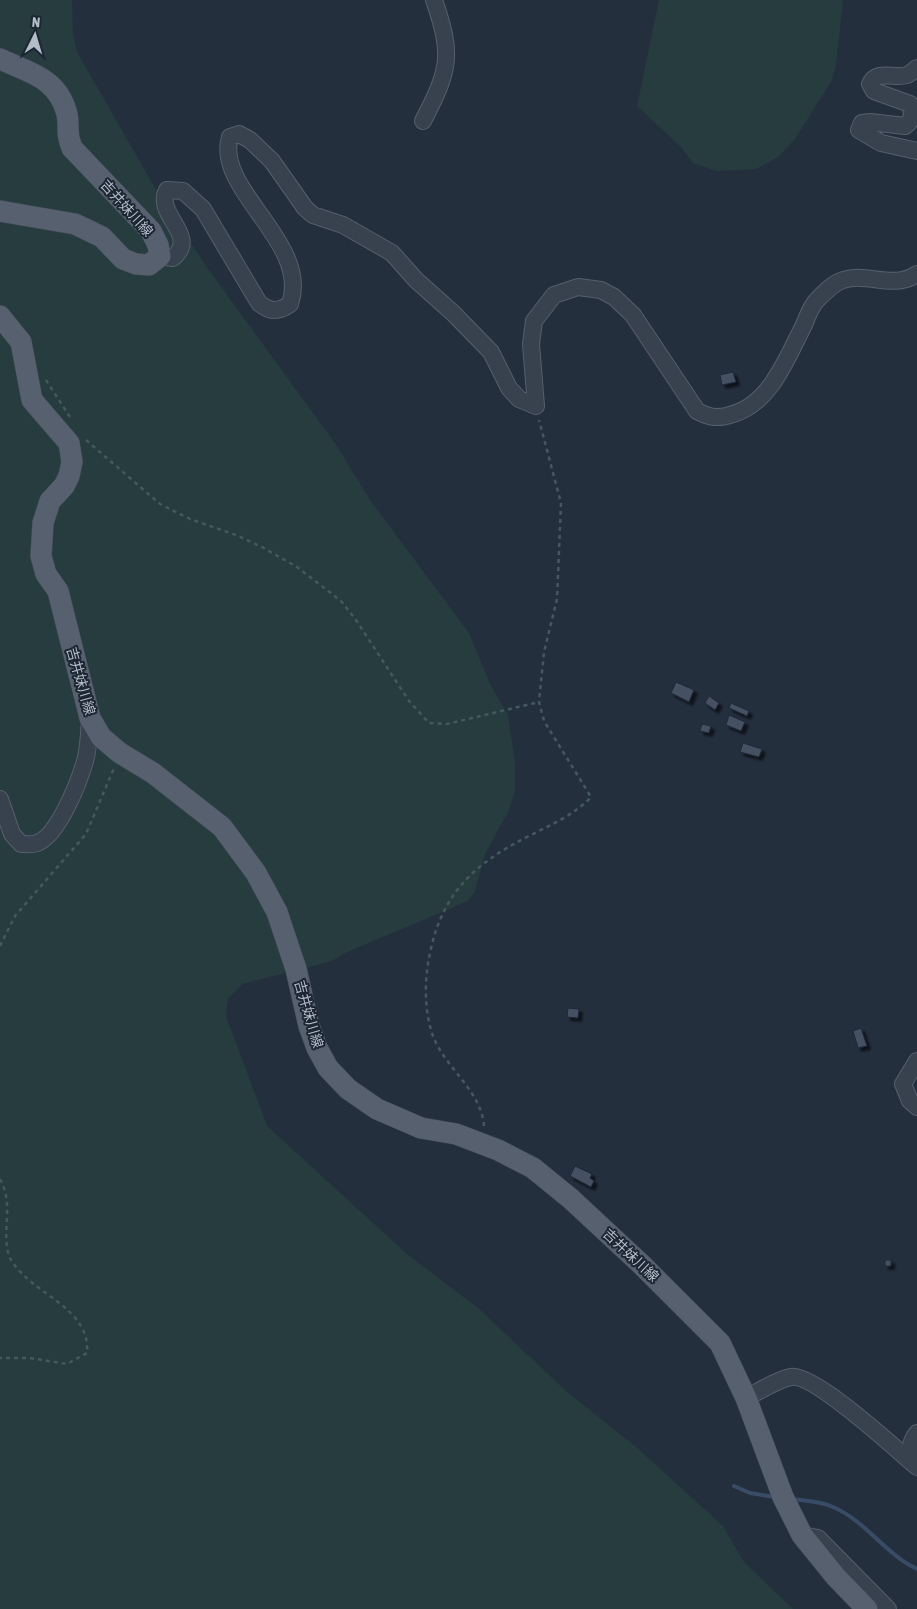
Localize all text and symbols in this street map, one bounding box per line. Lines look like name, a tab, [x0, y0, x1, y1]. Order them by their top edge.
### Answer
north arrow	[10, 10, 60, 60]
text: N	[31, 14, 41, 30]
street label: 吉井妹川線	[98, 177, 156, 239]
street label: 吉井妹川線	[64, 645, 98, 717]
street label: 吉井妹川線	[292, 978, 326, 1050]
street label: 吉井妹川線	[600, 1225, 662, 1285]

